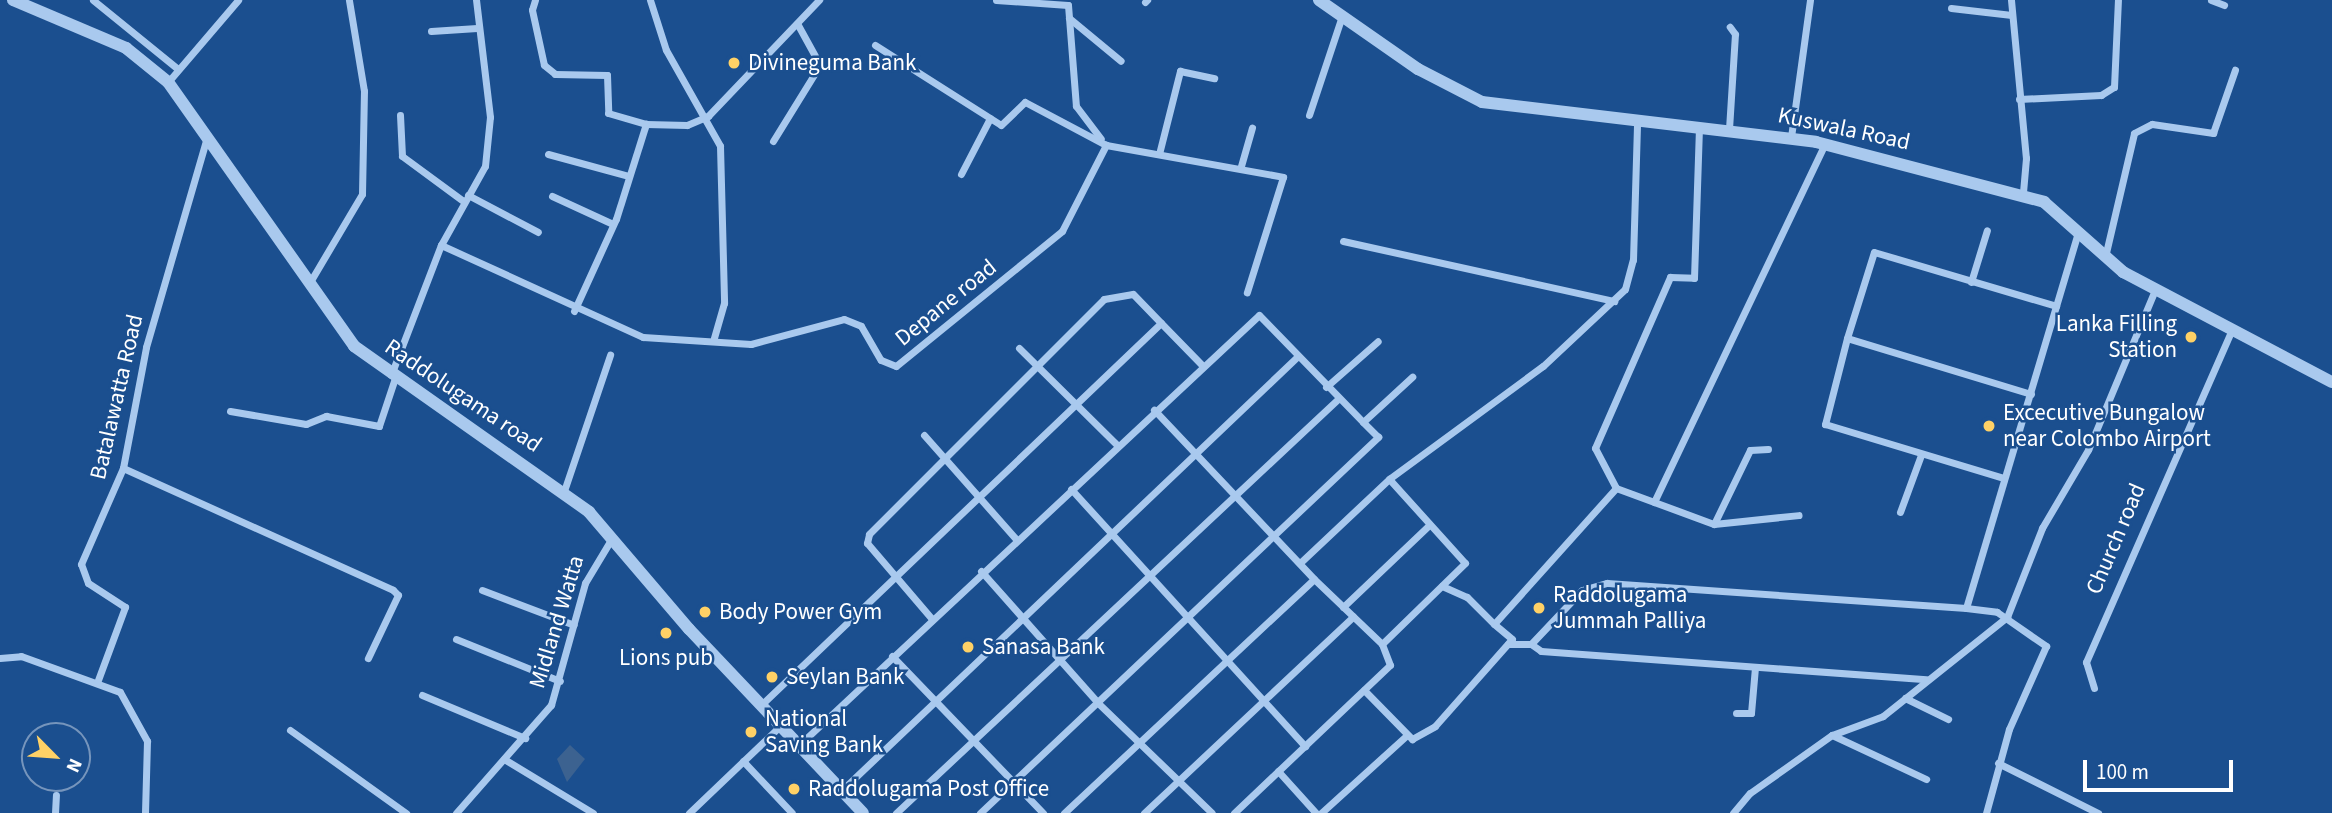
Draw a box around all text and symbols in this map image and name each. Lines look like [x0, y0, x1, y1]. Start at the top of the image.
place label: Divineguma Bank [748, 49, 916, 77]
marker: Divineguma Bank [726, 55, 742, 71]
street label: Kuswala Road [1775, 102, 1913, 156]
street label: Depane road [890, 254, 1002, 352]
place label: Lanka Filling Station [2056, 310, 2177, 364]
street label: Batalawatta Road [85, 312, 149, 482]
marker: Lanka Filling Station [2183, 329, 2199, 345]
street label: Raddolugama road [379, 333, 547, 459]
place label: Excecutive Bungalow near Colombo Airport [2003, 399, 2211, 453]
marker: Excecutive Bungalow near Colombo Airport [1981, 418, 1997, 434]
street label: Church road [2080, 479, 2152, 599]
street label: Midland Watta [524, 552, 590, 692]
place label: Raddolugama Jummah Palliya [1553, 581, 1706, 635]
place label: Body Power Gym [719, 598, 882, 626]
marker: Raddolugama Jummah Palliya [1531, 600, 1547, 616]
marker: Body Power Gym [697, 604, 713, 620]
marker: Lions pub [658, 625, 674, 641]
place label: Sanasa Bank [982, 633, 1105, 661]
marker: Sanasa Bank [960, 639, 976, 655]
place label: Lions pub [619, 644, 713, 672]
place label: Seylan Bank [786, 663, 904, 691]
marker: Seylan Bank [764, 669, 780, 685]
place label: National Saving Bank [765, 705, 883, 759]
north arrow [21, 722, 91, 792]
marker: National Saving Bank [743, 724, 759, 740]
scale bar [2087, 746, 2238, 790]
text: N [59, 754, 89, 777]
text: 100 m [2096, 757, 2149, 787]
place label: Raddolugama Post Office [808, 775, 1049, 803]
marker: Raddolugama Post Office [786, 781, 802, 797]

